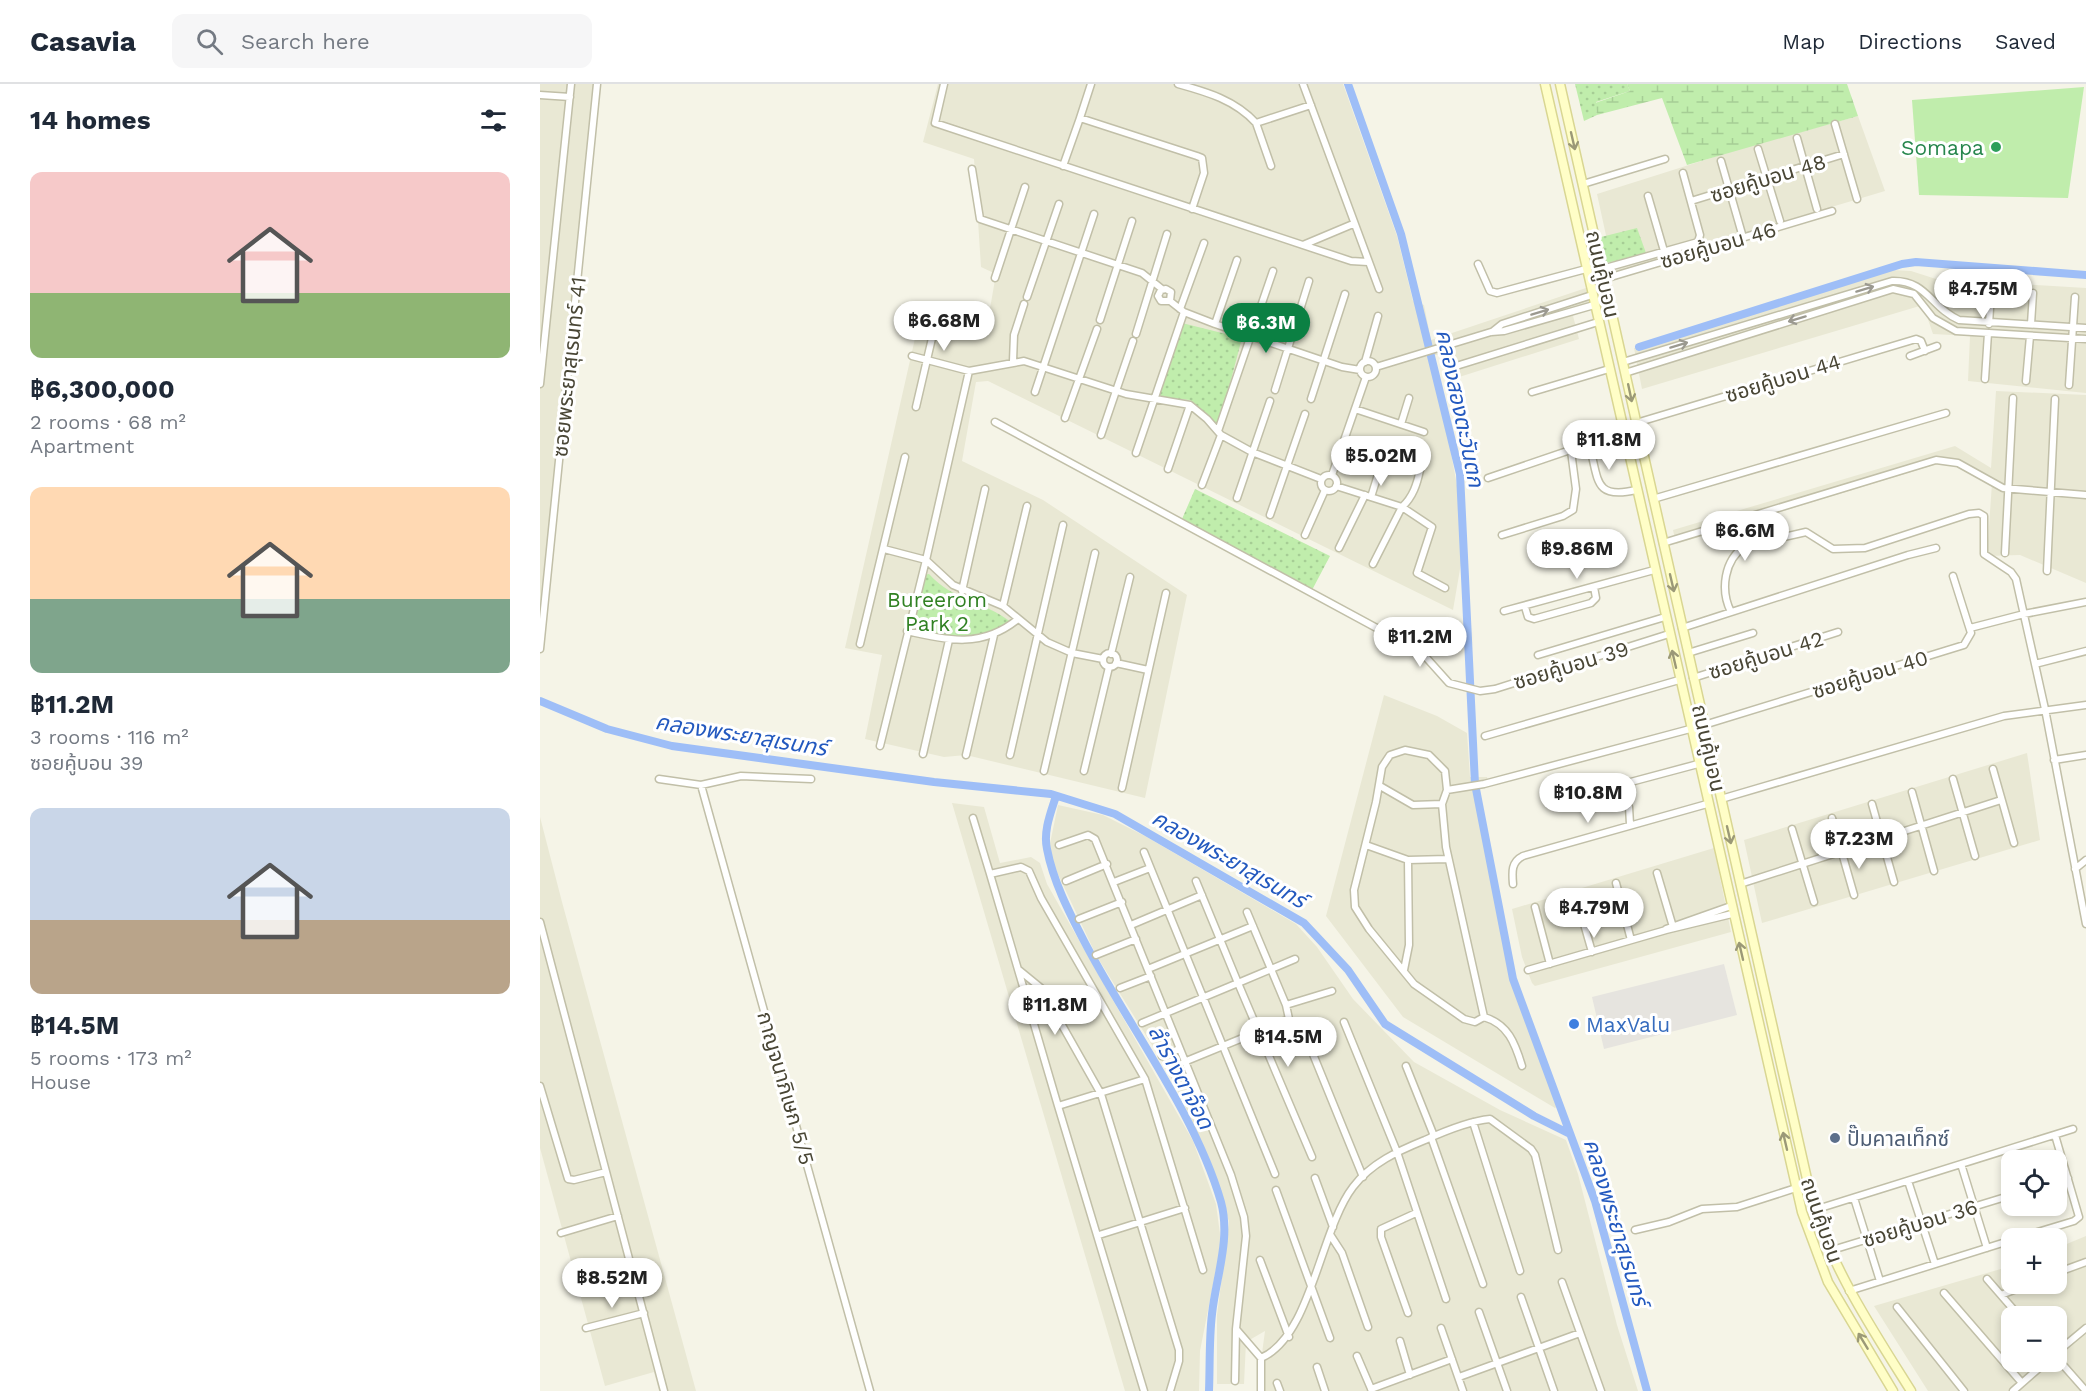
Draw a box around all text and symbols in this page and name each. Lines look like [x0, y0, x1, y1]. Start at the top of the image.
search box [172, 14, 592, 68]
text: Casavia [30, 25, 136, 58]
icon: search [193, 25, 226, 58]
text: Search here [241, 29, 370, 54]
text: Map [1782, 29, 1825, 54]
text: Directions [1858, 29, 1962, 54]
text: Saved [1995, 29, 2056, 54]
icon: filters [477, 104, 510, 137]
text: 14 homes [30, 105, 151, 135]
one-way arrow [1568, 131, 1579, 150]
place label: Somapa [1901, 135, 1984, 160]
marker: Somapa [1989, 140, 2003, 154]
street label: ซอยคู้บอน 48 [1707, 149, 1829, 208]
icon: home [216, 211, 324, 319]
street label: ซอยคู้บอน 46 [1657, 217, 1779, 274]
street label: ถนนคู้บอน [1580, 228, 1625, 320]
pin: ฿4.75M [1934, 269, 2032, 320]
street label: ซอยพระยาสุเรนทร์ 41 [547, 276, 592, 458]
text: ฿4.75M [1948, 276, 2018, 300]
one-way arrow [1855, 283, 1874, 294]
pin: ฿6.68M [895, 301, 993, 352]
pin: ฿6.3M [1224, 303, 1308, 354]
one-way arrow [1530, 305, 1549, 316]
text: ฿6.68M [908, 308, 980, 332]
text: ฿6.3M [1236, 310, 1296, 334]
one-way arrow [1788, 314, 1807, 325]
water label: คลองสองตะวันตก [1431, 327, 1489, 490]
one-way arrow [1669, 339, 1688, 350]
street label: ซอยคู้บอน 44 [1722, 349, 1844, 408]
text: ฿6,300,000 [30, 374, 175, 404]
one-way arrow [1624, 383, 1636, 402]
text: 2 rooms · 68 m² [30, 410, 186, 434]
pin: ฿11.8M [1560, 420, 1658, 471]
text: ฿11.8M [1576, 427, 1642, 451]
text: Apartment [30, 434, 134, 458]
pin: ฿5.02M [1332, 436, 1430, 487]
text: ฿5.02M [1345, 443, 1417, 467]
pin: ฿6.6M [1703, 511, 1787, 562]
text: ฿6.6M [1715, 518, 1775, 542]
icon: home [216, 526, 324, 634]
pin: ฿9.86M [1528, 529, 1626, 580]
text: ฿9.86M [1541, 536, 1613, 560]
one-way arrow [1667, 573, 1678, 592]
park label: Bureerom Park 2 [887, 587, 987, 636]
pin: ฿11.2M [1371, 617, 1469, 668]
text: ฿11.2M [1388, 624, 1452, 648]
street label: ซอยคู้บอน 42 [1705, 626, 1827, 685]
street label: ซอยคู้บอน 39 [1510, 636, 1632, 695]
street label: ซอยคู้บอน 40 [1809, 645, 1931, 704]
one-way arrow [1668, 650, 1680, 669]
text: ฿11.2M [30, 689, 114, 719]
street label: ถนนคู้บอน [1686, 702, 1731, 794]
water label: คลองพระยาสุเรนทร์ [653, 709, 833, 763]
text: 3 rooms · 116 m² [30, 725, 189, 749]
text: ซอยคู้บอน 39 [30, 751, 143, 775]
pin: ฿10.8M [1539, 773, 1637, 824]
text: ฿10.8M [1553, 780, 1623, 804]
water label: คลองพระยาสุเรนทร์ [1147, 805, 1315, 917]
pin: ฿7.23M [1810, 819, 1908, 870]
one-way arrow [1724, 824, 1735, 844]
text: ฿7.23M [1824, 826, 1894, 850]
icon: home [216, 847, 324, 955]
pin: ฿4.79M [1545, 888, 1643, 939]
text: ฿4.79M [1559, 895, 1629, 919]
one-way arrow [1735, 942, 1747, 961]
pin: ฿11.8M [1006, 985, 1104, 1036]
text: ฿11.8M [1022, 992, 1088, 1016]
street label: กาญจนาภิเษก 5/5 [752, 1009, 820, 1167]
text: ฿14.5M [30, 1010, 119, 1040]
place label: MaxValu [1586, 1012, 1670, 1037]
pin: ฿14.5M [1239, 1017, 1337, 1068]
marker: MaxValu [1567, 1017, 1581, 1031]
water label: ลำรางตาจ๊อด [1143, 1021, 1219, 1134]
text: ฿14.5M [1254, 1024, 1322, 1048]
text: 5 rooms · 173 m² [30, 1046, 192, 1070]
text: House [30, 1070, 91, 1094]
place label: ปั๊มคาลเท็กซ์ [1847, 1124, 1950, 1151]
marker: ปั๊มคาลเท็กซ์ [1828, 1131, 1842, 1145]
one-way arrow [1779, 1132, 1791, 1151]
water label: คลองพระยาสุเรนทร์ [1578, 1136, 1655, 1314]
map controls [2001, 1150, 2067, 1372]
button: locate [2001, 1150, 2067, 1216]
street label: ถนนคู้บอน [1795, 1174, 1848, 1266]
street label: ซอยคู้บอน 36 [1859, 1194, 1981, 1253]
button: + [2001, 1228, 2067, 1294]
pin: ฿8.52M [563, 1258, 661, 1309]
text: ฿8.52M [576, 1265, 648, 1289]
button: − [2001, 1306, 2067, 1372]
one-way arrow [1856, 1333, 1868, 1350]

